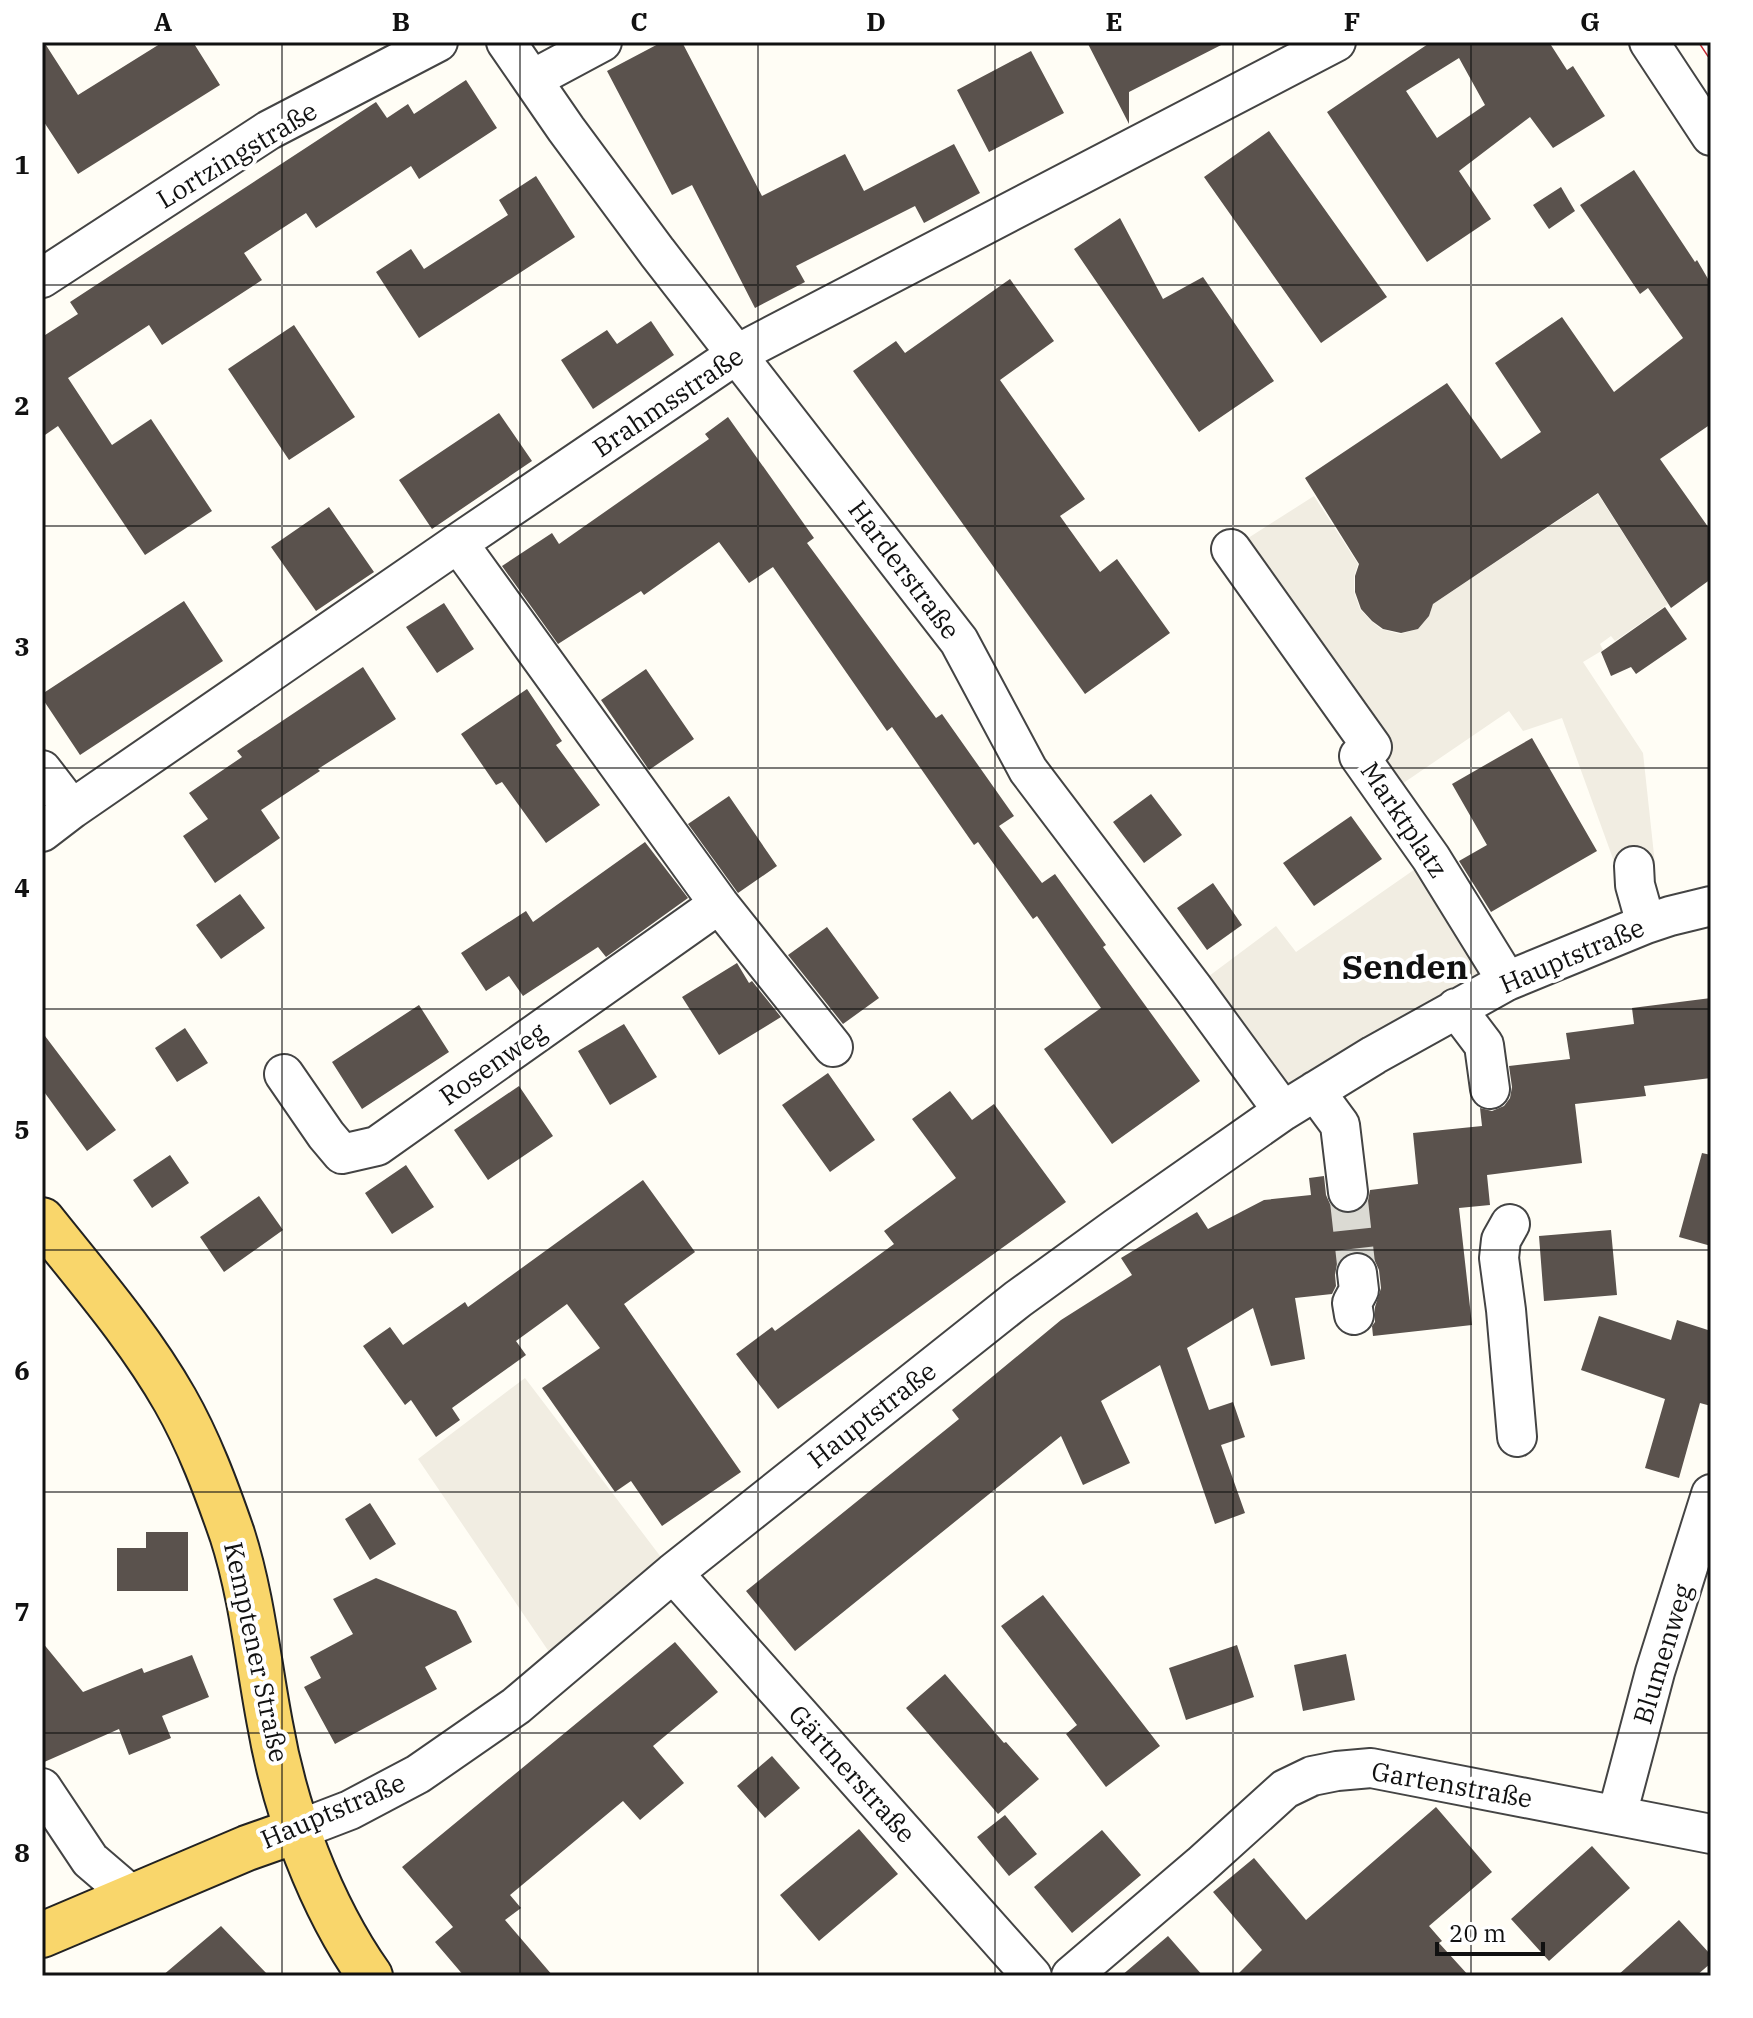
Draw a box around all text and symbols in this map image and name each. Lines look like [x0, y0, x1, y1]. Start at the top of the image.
text: A [154, 4, 172, 38]
text: B [392, 4, 410, 38]
text: C [630, 4, 648, 38]
text: D [866, 4, 886, 38]
text: E [1105, 4, 1123, 38]
text: F [1344, 4, 1360, 38]
text: G [1580, 4, 1600, 38]
street label: Lortzingstraße [150, 93, 323, 215]
text: 1 [14, 147, 30, 181]
street label: Brahmsstraße [586, 338, 749, 464]
text: 2 [14, 388, 30, 422]
street label: Harderstraße [841, 493, 968, 646]
text: 3 [14, 629, 30, 663]
street label: Marktplatz [1354, 755, 1456, 884]
text: 4 [14, 870, 30, 904]
street label: Hauptstraße [1494, 909, 1649, 1001]
district label: Senden [1342, 944, 1468, 988]
street label: Rosenweg [432, 1014, 552, 1112]
text: 5 [14, 1112, 30, 1146]
text: 6 [14, 1353, 30, 1387]
street label: Hauptstraße [800, 1353, 942, 1475]
street label: Kemptener Straße [217, 1539, 297, 1765]
street label: Blumenweg [1625, 1580, 1699, 1728]
text: 7 [14, 1594, 30, 1628]
street label: Gärtnerstraße [782, 1697, 924, 1849]
street label: Gartenstraße [1369, 1753, 1535, 1815]
street label: Hauptstraße [255, 1764, 410, 1856]
text: 8 [14, 1835, 30, 1869]
scale bar [1437, 1906, 1543, 1956]
text: 20 m [1449, 1917, 1506, 1949]

